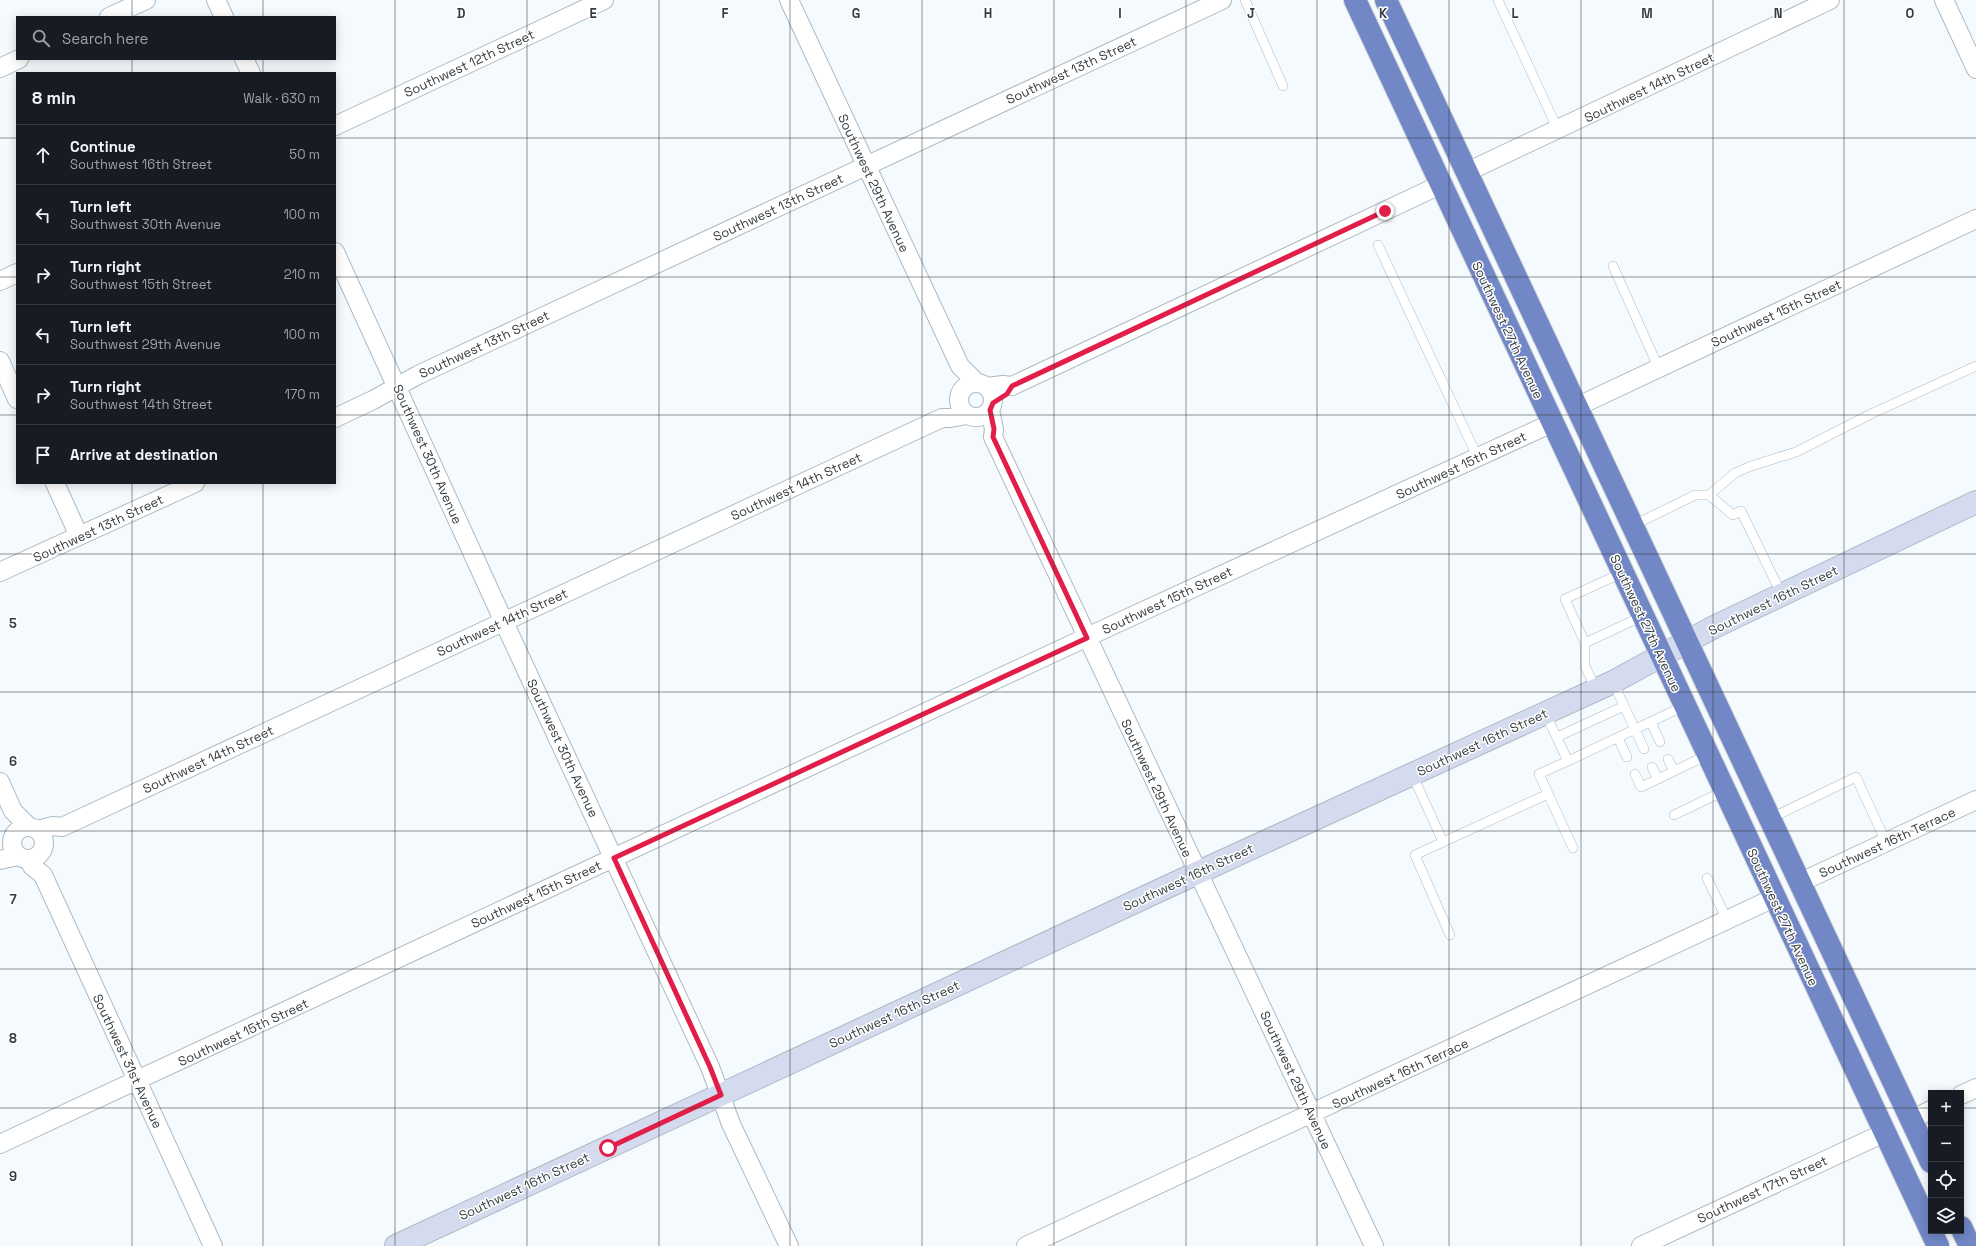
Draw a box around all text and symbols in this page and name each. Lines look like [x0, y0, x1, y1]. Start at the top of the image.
text: D [457, 5, 466, 22]
text: E [589, 5, 597, 22]
text: F [722, 5, 729, 22]
text: G [852, 5, 860, 22]
text: H [984, 5, 992, 22]
text: I [1118, 5, 1122, 22]
text: J [1247, 5, 1255, 22]
text: K [1379, 5, 1388, 22]
text: L [1511, 5, 1519, 22]
text: M [1641, 5, 1653, 22]
text: N [1774, 5, 1782, 22]
text: O [1906, 5, 1915, 22]
search box [16, 16, 336, 60]
street label: Southwest 12th Street [401, 26, 537, 101]
icon: search [30, 27, 52, 49]
text: Search here [62, 29, 148, 48]
street label: Southwest 13th Street [1003, 33, 1139, 108]
street label: Southwest 14th Street [1581, 49, 1717, 126]
text: 8 min [32, 87, 76, 109]
text: Walk · 630 m [243, 90, 320, 107]
street label: Southwest 29th Avenue [834, 111, 913, 255]
text: Continue [70, 137, 136, 156]
icon: ahead [32, 144, 54, 166]
text: 50 m [289, 146, 320, 163]
text: Southwest 16th Street [70, 156, 212, 173]
street label: Southwest 13th Street [710, 170, 846, 245]
text: Turn left [70, 197, 132, 216]
route end [1376, 202, 1394, 220]
icon: left [32, 204, 54, 226]
text: 100 m [283, 206, 320, 223]
text: Southwest 30th Avenue [70, 216, 221, 233]
text: Turn right [70, 257, 141, 276]
street label: Southwest 27th Avenue [1468, 259, 1547, 402]
icon: right [32, 264, 54, 286]
text: 210 m [284, 266, 320, 283]
text: Southwest 15th Street [70, 276, 212, 293]
street label: Southwest 15th Street [1708, 276, 1844, 351]
street label: Southwest 13th Street [416, 307, 552, 382]
text: Turn left [70, 317, 132, 336]
icon: left [32, 324, 54, 346]
text: 100 m [283, 326, 320, 343]
text: Southwest 29th Avenue [70, 336, 221, 353]
text: Turn right [70, 377, 141, 396]
street label: Southwest 30th Avenue [389, 382, 466, 527]
icon: right [32, 384, 54, 406]
text: 170 m [284, 386, 320, 403]
text: Southwest 14th Street [70, 396, 212, 413]
street label: Southwest 15th Street [1393, 428, 1529, 503]
icon: arrive [32, 444, 54, 466]
text: Arrive at destination [70, 445, 218, 464]
street label: Southwest 14th Street [728, 449, 864, 524]
street label: Southwest 13th Street [30, 491, 166, 566]
street label: Southwest 27th Avenue [1606, 552, 1685, 695]
street label: Southwest 16th Street [1706, 562, 1841, 639]
street label: Southwest 15th Street [1099, 563, 1235, 638]
street label: Southwest 14th Street [434, 585, 570, 660]
text: 5 [9, 615, 17, 632]
street label: Southwest 30th Avenue [523, 676, 602, 820]
street label: Southwest 16th Street [1414, 705, 1550, 780]
street label: Southwest 29th Avenue [1117, 716, 1196, 860]
street label: Southwest 14th Street [140, 722, 276, 797]
text: 6 [9, 753, 17, 770]
street label: Southwest 16th Terrace [1816, 803, 1958, 882]
street label: Southwest 16th Street [1120, 840, 1256, 915]
street label: Southwest 27th Avenue [1743, 846, 1822, 989]
street label: Southwest 15th Street [468, 857, 604, 932]
text: 7 [9, 891, 17, 908]
street label: Southwest 16th Street [826, 977, 962, 1052]
street label: Southwest 31st Avenue [89, 991, 166, 1131]
street label: Southwest 15th Street [175, 995, 311, 1070]
street label: Southwest 29th Avenue [1256, 1008, 1335, 1152]
text: 8 [9, 1030, 17, 1047]
street label: Southwest 16th Terrace [1329, 1034, 1471, 1113]
map controls [1928, 1090, 1964, 1234]
button: + [1928, 1090, 1964, 1126]
button: − [1928, 1126, 1964, 1162]
route start [599, 1139, 617, 1157]
street label: Southwest 16th Street [456, 1149, 592, 1224]
street label: Southwest 17th Street [1694, 1152, 1830, 1227]
button: locate [1928, 1162, 1964, 1198]
text: 9 [9, 1168, 17, 1185]
button: layers [1928, 1198, 1964, 1234]

